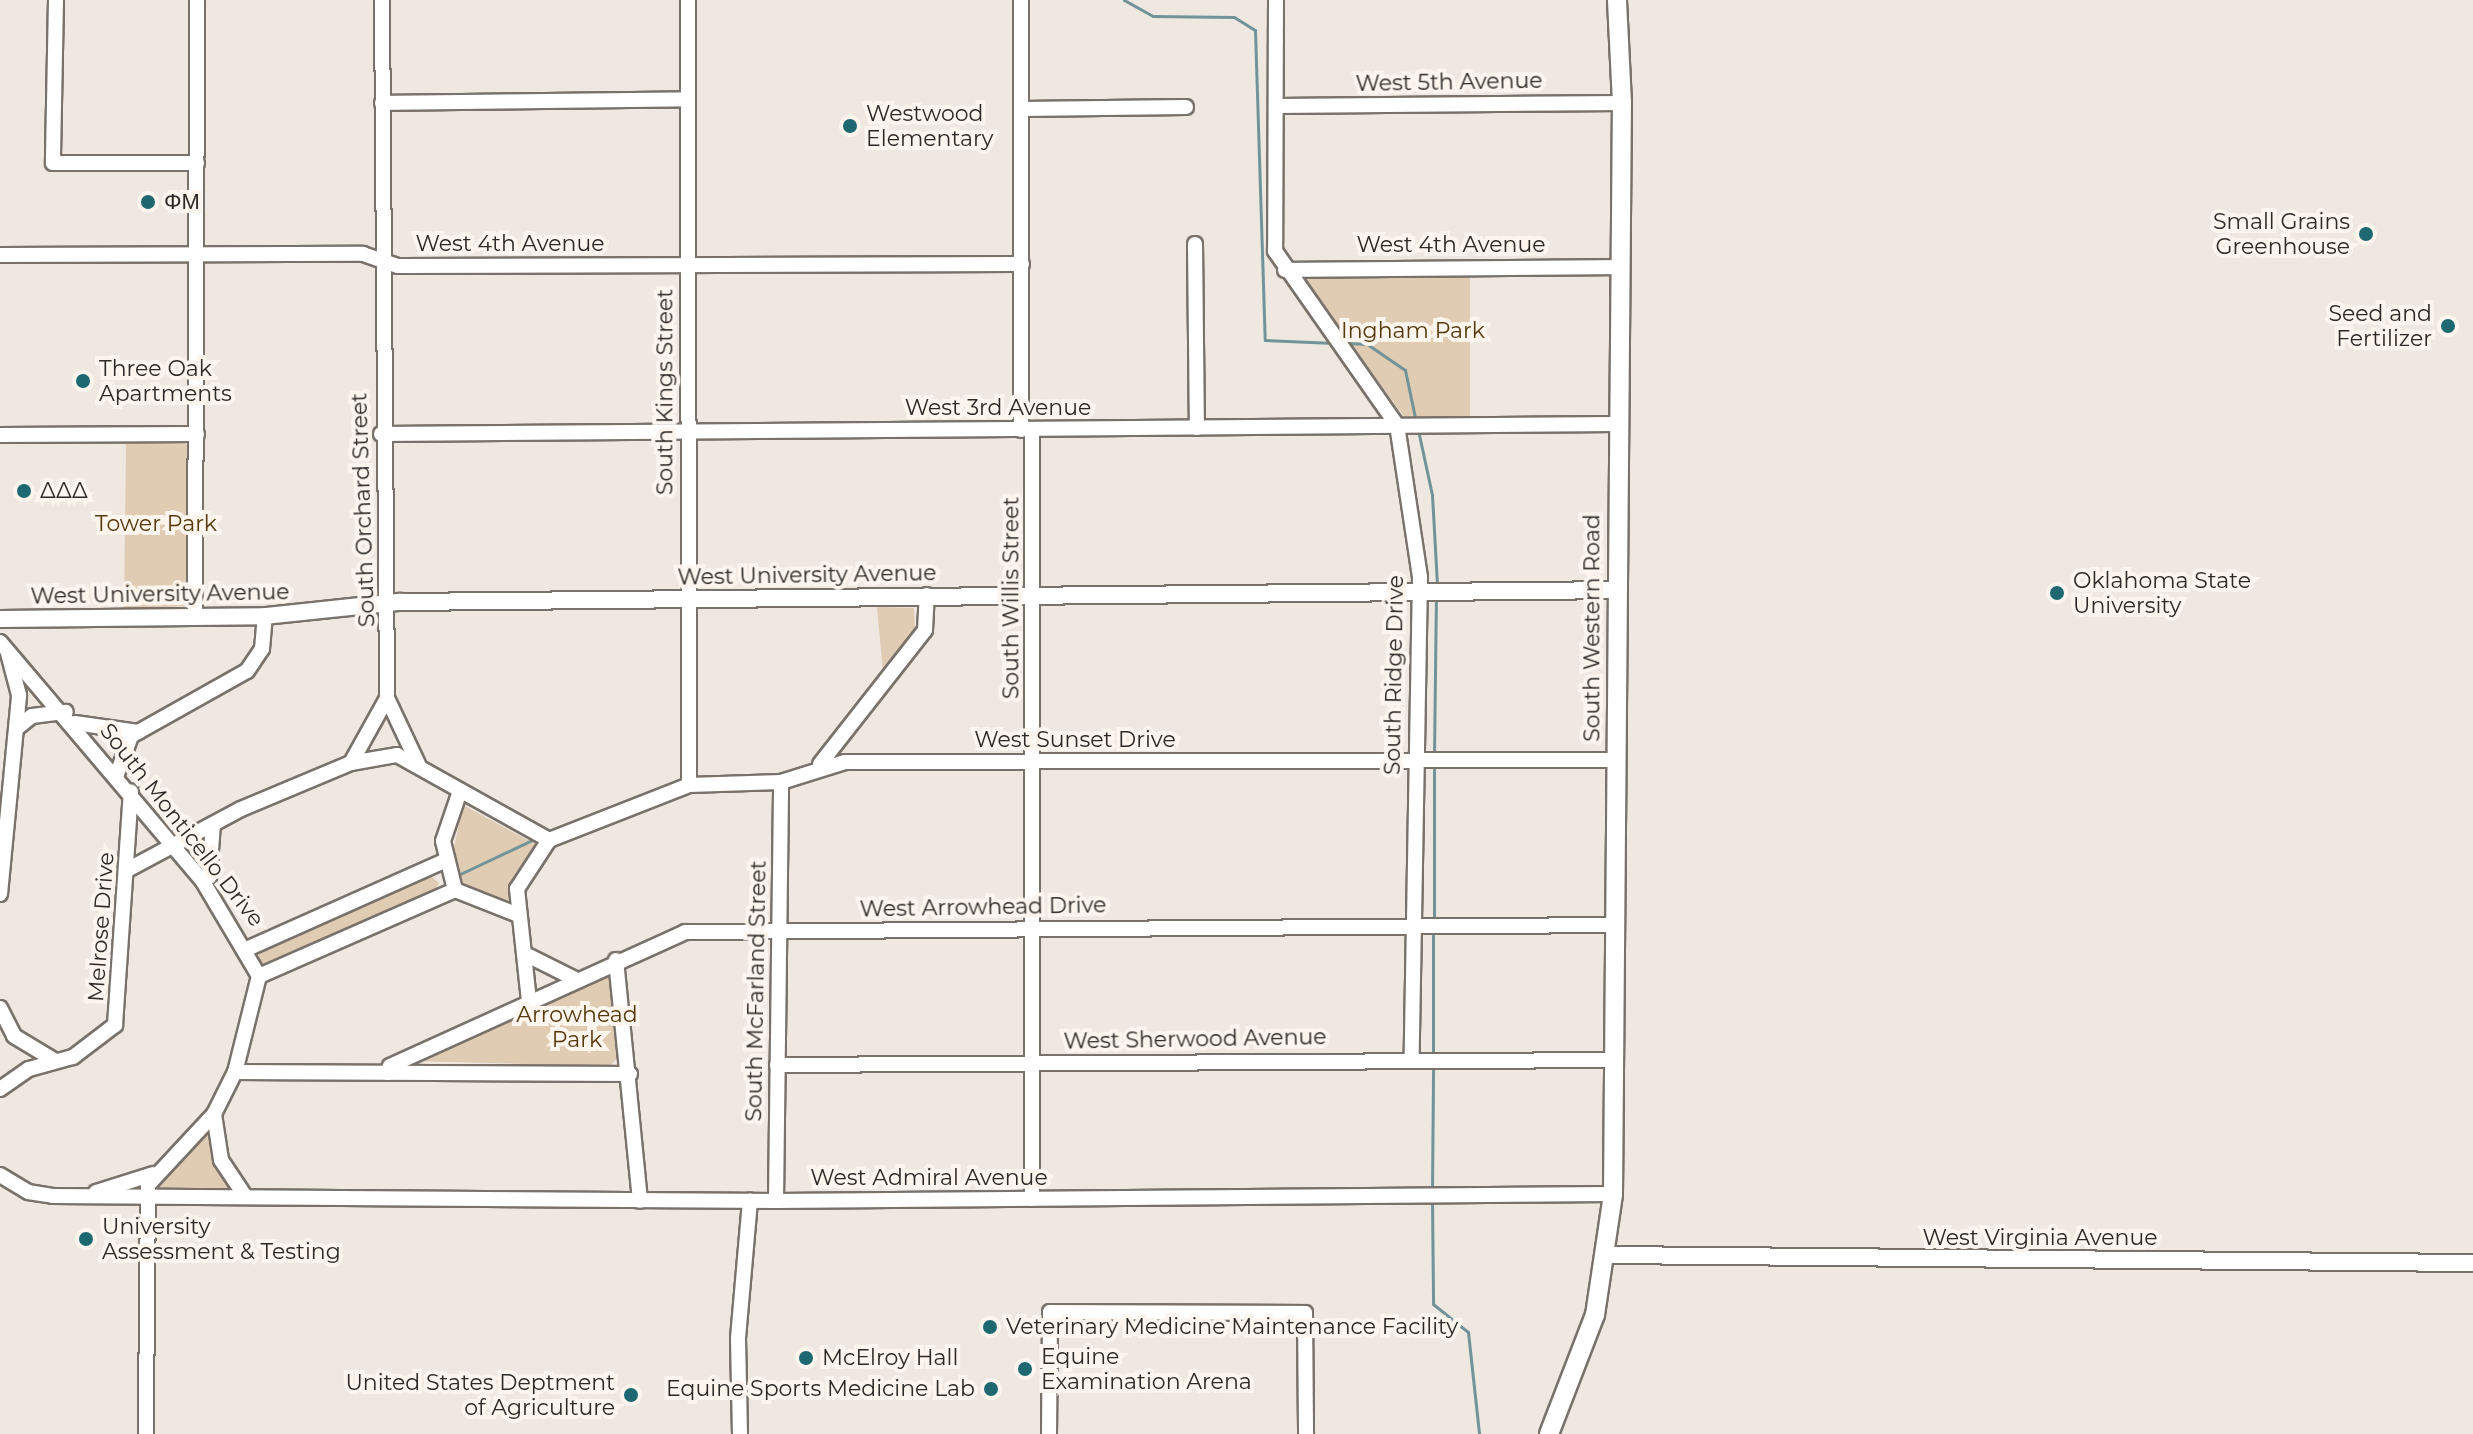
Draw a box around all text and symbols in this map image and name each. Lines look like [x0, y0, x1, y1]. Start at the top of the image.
street label: West 5th Avenue [1355, 67, 1543, 97]
place label: Westwood Elementary [866, 100, 994, 152]
marker: Westwood Elementary [841, 117, 859, 135]
place label: ΦΜ [164, 189, 200, 215]
marker: ΦΜ [139, 193, 157, 211]
place label: Small Grains Greenhouse [2213, 208, 2350, 260]
marker: Small Grains Greenhouse [2357, 225, 2375, 243]
street label: West 4th Avenue [415, 231, 605, 257]
street label: West 4th Avenue [1356, 232, 1546, 258]
street label: South Kings Street [652, 289, 678, 495]
place label: Seed and Fertilizer [2328, 300, 2432, 352]
marker: Seed and Fertilizer [2439, 317, 2457, 335]
park label: Ingham Park [1341, 318, 1485, 344]
place label: Three Oak Apartments [99, 355, 232, 406]
marker: Three Oak Apartments [74, 372, 92, 390]
street label: South Orchard Street [346, 392, 380, 628]
street label: West 3rd Avenue [905, 395, 1091, 421]
place label: ΔΔΔ [40, 478, 88, 504]
marker: ΔΔΔ [15, 482, 33, 500]
street label: South Willis Street [998, 497, 1024, 699]
park label: Tower Park [95, 511, 217, 537]
street label: South Western Road [1579, 514, 1605, 742]
street label: West University Avenue [677, 560, 937, 590]
place label: Oklahoma State University [2073, 567, 2251, 618]
street label: South Ridge Drive [1379, 575, 1409, 775]
street label: West University Avenue [30, 579, 290, 609]
marker: Oklahoma State University [2048, 584, 2066, 602]
street label: South Monticello Drive [94, 718, 270, 932]
street label: West Sunset Drive [974, 727, 1176, 753]
street label: Melrose Drive [83, 851, 119, 1003]
street label: South McFarland Street [741, 860, 771, 1122]
street label: West Arrowhead Drive [859, 892, 1107, 922]
park label: Arrowhead Park [516, 1001, 638, 1052]
street label: West Sherwood Avenue [1063, 1024, 1327, 1054]
street label: West Admiral Avenue [810, 1165, 1048, 1191]
place label: University Assessment & Testing [102, 1213, 341, 1264]
street label: West Virginia Avenue [1923, 1225, 2157, 1251]
marker: University Assessment & Testing [77, 1230, 95, 1248]
place label: Veterinary Medicine Maintenance Facility [1006, 1314, 1458, 1340]
marker: Veterinary Medicine Maintenance Facility [981, 1318, 999, 1336]
place label: Equine Examination Arena [1041, 1343, 1252, 1394]
place label: McElroy Hall [822, 1345, 958, 1371]
marker: McElroy Hall [797, 1349, 815, 1367]
marker: Equine Examination Arena [1016, 1360, 1034, 1378]
place label: United States Deptment of Agriculture [345, 1369, 615, 1420]
place label: Equine Sports Medicine Lab [666, 1376, 975, 1402]
marker: Equine Sports Medicine Lab [982, 1380, 1000, 1398]
marker: United States Deptment of Agriculture [622, 1386, 640, 1404]

